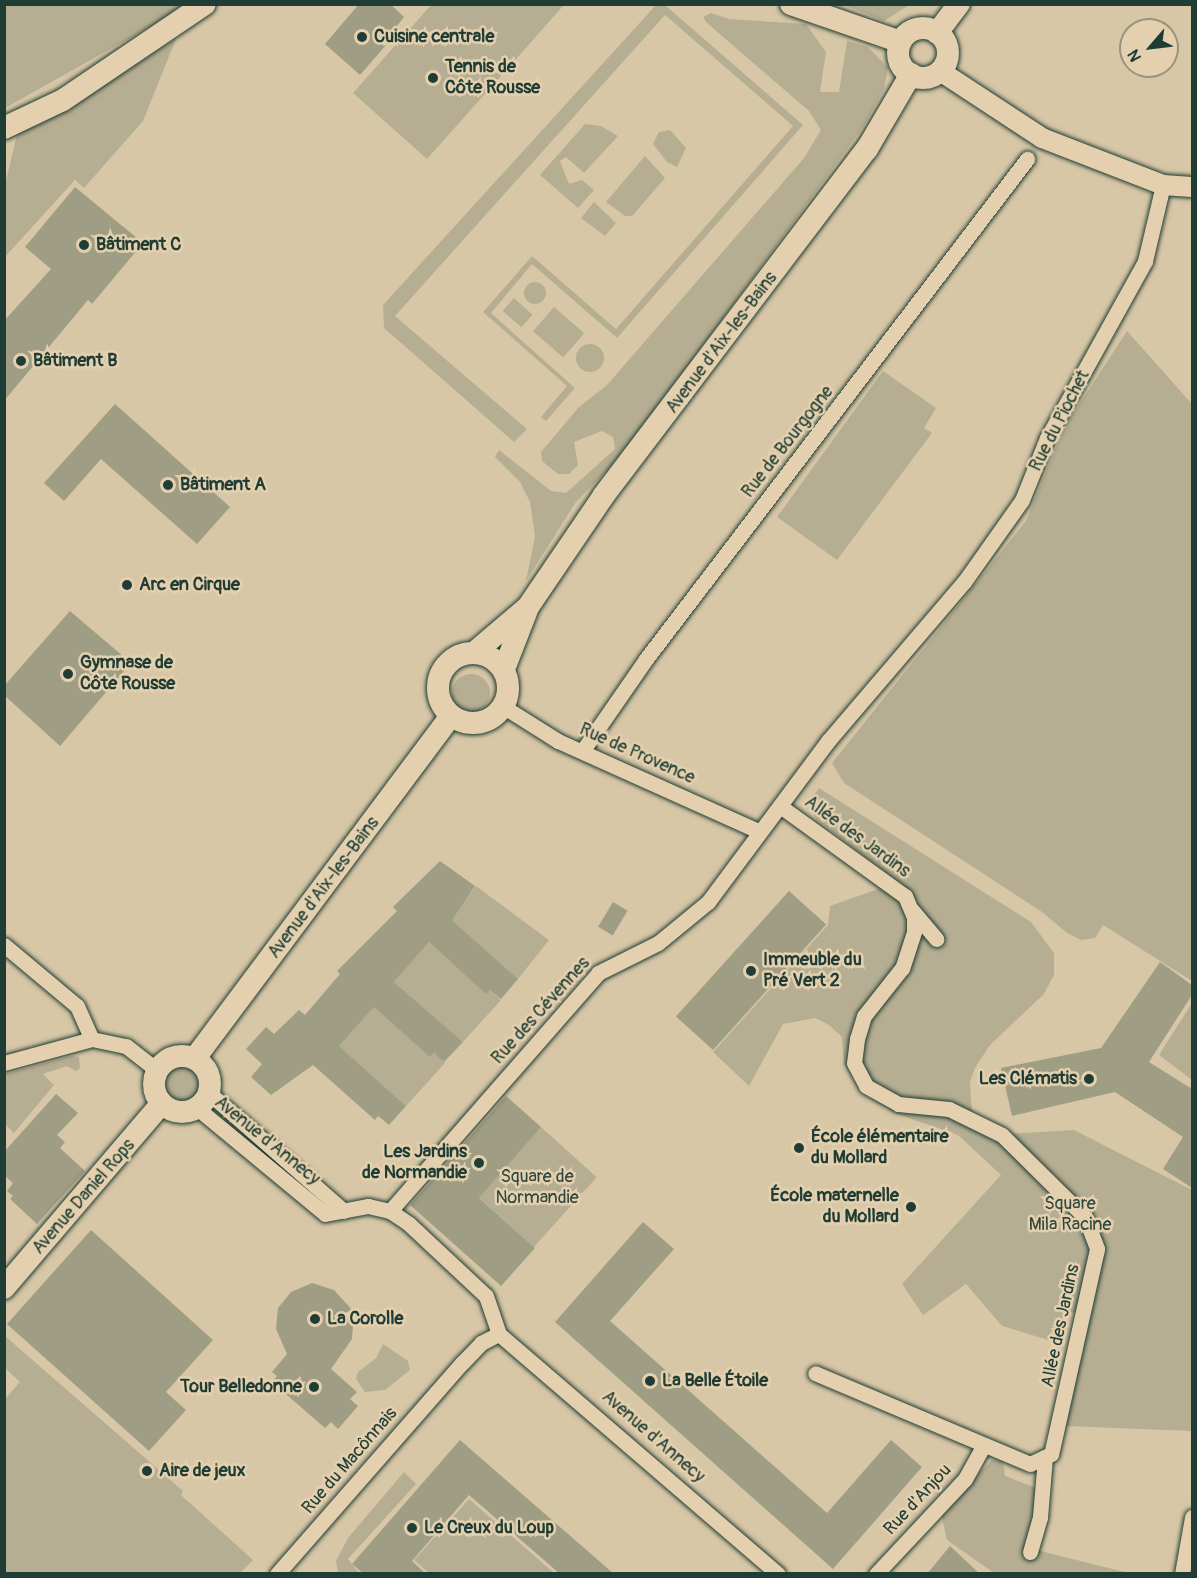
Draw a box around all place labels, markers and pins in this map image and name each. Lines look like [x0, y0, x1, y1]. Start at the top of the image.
place label: Cuisine centrale [374, 26, 494, 48]
marker: Cuisine centrale [355, 30, 369, 44]
place label: Tennis de Côte Rousse [445, 57, 540, 100]
marker: Tennis de Côte Rousse [426, 71, 440, 85]
place label: Bâtiment C [96, 234, 181, 256]
marker: Bâtiment C [77, 238, 91, 252]
place label: Bâtiment B [33, 350, 117, 372]
marker: Bâtiment B [14, 354, 28, 368]
place label: Bâtiment A [180, 474, 266, 496]
marker: Bâtiment A [161, 478, 175, 492]
place label: Arc en Cirque [139, 574, 240, 596]
marker: Arc en Cirque [120, 578, 134, 592]
place label: Gymnase de Côte Rousse [80, 653, 175, 696]
marker: Gymnase de Côte Rousse [61, 667, 75, 681]
place label: Immeuble du Pré Vert 2 [763, 950, 862, 992]
marker: Immeuble du Pré Vert 2 [744, 964, 758, 978]
place label: Les Clématis [979, 1068, 1077, 1090]
marker: Les Clématis [1082, 1072, 1096, 1086]
place label: École élémentaire du Mollard [811, 1127, 949, 1170]
marker: École élémentaire du Mollard [792, 1141, 806, 1155]
place label: Les Jardins de Normandie [362, 1142, 467, 1184]
marker: Les Jardins de Normandie [472, 1156, 486, 1170]
place label: École maternelle du Mollard [770, 1186, 899, 1228]
marker: École maternelle du Mollard [904, 1200, 918, 1214]
place label: La Corolle [327, 1308, 403, 1330]
marker: La Corolle [308, 1312, 322, 1326]
place label: La Belle Étoile [662, 1370, 768, 1392]
marker: La Belle Étoile [643, 1374, 657, 1388]
place label: Tour Belledonne [180, 1376, 302, 1398]
marker: Tour Belledonne [307, 1380, 321, 1394]
place label: Aire de jeux [159, 1460, 246, 1482]
marker: Aire de jeux [140, 1464, 154, 1478]
place label: Le Creux du Loup [424, 1517, 554, 1539]
marker: Le Creux du Loup [405, 1521, 419, 1535]

